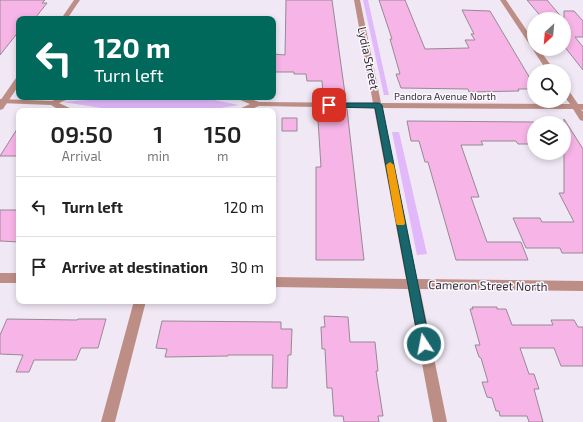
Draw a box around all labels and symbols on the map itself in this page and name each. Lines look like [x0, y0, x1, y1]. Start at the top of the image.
north arrow [527, 12, 571, 56]
street label: Lydia Street [355, 25, 383, 91]
pin [312, 88, 346, 122]
street label: Pandora Avenue North [394, 90, 496, 102]
street label: Cameron Street North [428, 277, 548, 293]
position arrow [403, 323, 445, 365]

